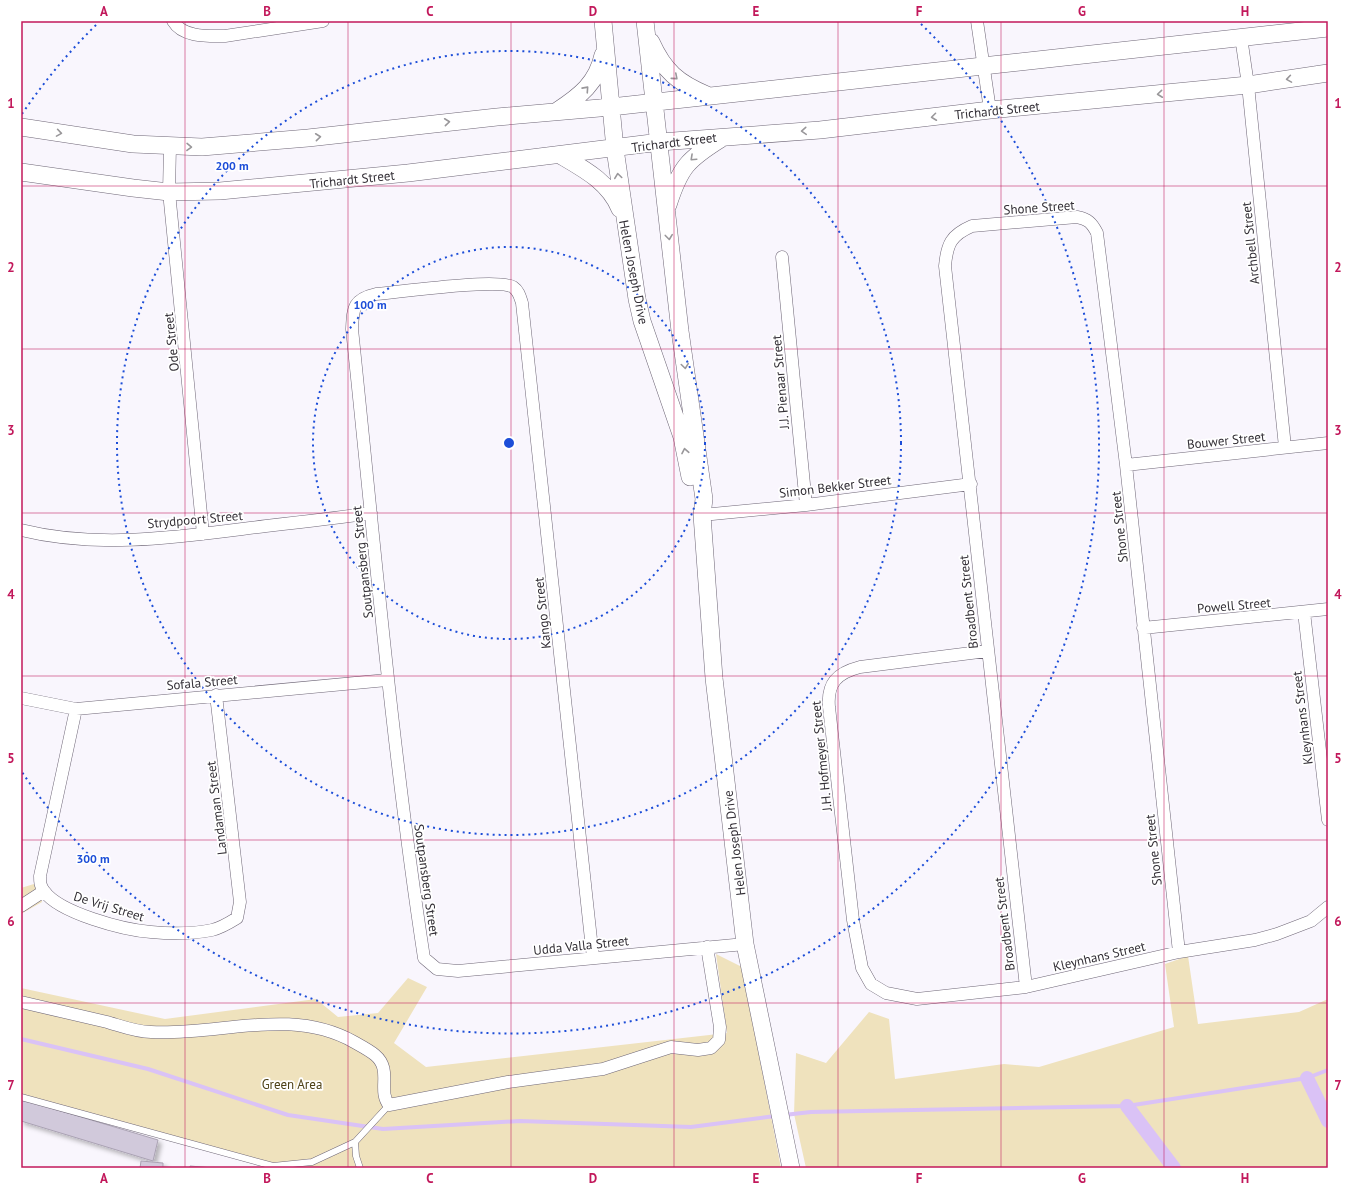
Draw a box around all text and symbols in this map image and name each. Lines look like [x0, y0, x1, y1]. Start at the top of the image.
text: A [100, 3, 108, 20]
text: B [263, 3, 271, 20]
text: C [426, 3, 434, 20]
text: D [589, 3, 597, 20]
text: E [753, 3, 760, 20]
text: F [916, 3, 923, 20]
text: G [1078, 3, 1086, 20]
text: H [1241, 3, 1249, 20]
one-way arrow [670, 73, 678, 80]
one-way arrow [1286, 74, 1293, 82]
one-way arrow [582, 86, 589, 94]
one-way arrow [1157, 89, 1163, 98]
text: 1 [7, 95, 15, 112]
text: 1 [1334, 95, 1342, 112]
street label: Trichardt Street [954, 98, 1041, 123]
one-way arrow [931, 112, 937, 121]
one-way arrow [444, 118, 450, 127]
one-way arrow [801, 126, 807, 135]
one-way arrow [56, 128, 63, 137]
street label: Trichardt Street [631, 129, 718, 156]
one-way arrow [315, 133, 321, 142]
one-way arrow [186, 142, 192, 151]
one-way arrow [690, 153, 698, 160]
text: 200 m [215, 158, 249, 173]
street label: Trichardt Street [309, 167, 396, 192]
one-way arrow [614, 173, 623, 179]
street label: Shone Street [1003, 196, 1076, 218]
street label: Archbell Street [1238, 200, 1263, 285]
street label: Helen Joseph Drive [615, 218, 652, 326]
one-way arrow [664, 234, 673, 240]
text: 2 [7, 259, 15, 276]
text: 2 [1334, 259, 1342, 276]
text: 100 m [353, 297, 387, 312]
street label: Ode Street [160, 311, 183, 372]
street label: J.J. Pienaar Street [768, 334, 793, 431]
one-way arrow [680, 363, 689, 369]
text: 3 [7, 422, 15, 439]
text: 3 [1334, 422, 1342, 439]
street label: Bouwer Street [1186, 428, 1267, 453]
centre of rings [502, 436, 516, 450]
one-way arrow [681, 448, 689, 454]
street label: Simon Bekker Street [778, 471, 893, 502]
street label: Shone Street [1107, 490, 1132, 563]
street label: Soutpansberg Street [348, 504, 377, 619]
street label: Strydpoort Street [147, 507, 244, 532]
street label: Broadbent Street [955, 554, 982, 650]
street label: Kango Street [530, 576, 555, 650]
text: 4 [7, 586, 15, 603]
text: 4 [1334, 586, 1342, 603]
street label: Powell Street [1196, 594, 1272, 617]
street label: Kleynhans Street [1288, 670, 1317, 766]
street label: Sofala Street [166, 671, 239, 694]
street label: J.H. Hofmeyer Street [807, 699, 836, 813]
text: 5 [7, 750, 15, 767]
text: 5 [1334, 750, 1342, 767]
street label: Landaman Street [202, 760, 231, 856]
street label: Helen Joseph Drive [720, 789, 749, 897]
street label: Shone Street [1141, 813, 1166, 886]
street label: Soutpansberg Street [410, 823, 443, 938]
text: 300 m [76, 851, 110, 866]
street label: Broadbent Street [990, 876, 1019, 972]
street label: De Vrij Street [71, 888, 147, 925]
text: 6 [7, 913, 15, 930]
text: 6 [1334, 913, 1342, 930]
street label: Udda Valla Street [532, 932, 630, 959]
street label: Kleynhans Street [1051, 937, 1147, 975]
park label: Green Area [262, 1076, 322, 1093]
text: 7 [7, 1077, 15, 1094]
text: 7 [1334, 1077, 1342, 1094]
text: A [100, 1170, 108, 1187]
text: B [263, 1170, 271, 1187]
text: C [426, 1170, 434, 1187]
text: D [589, 1170, 597, 1187]
text: E [753, 1170, 760, 1187]
text: F [916, 1170, 923, 1187]
text: G [1078, 1170, 1086, 1187]
text: H [1241, 1170, 1249, 1187]

